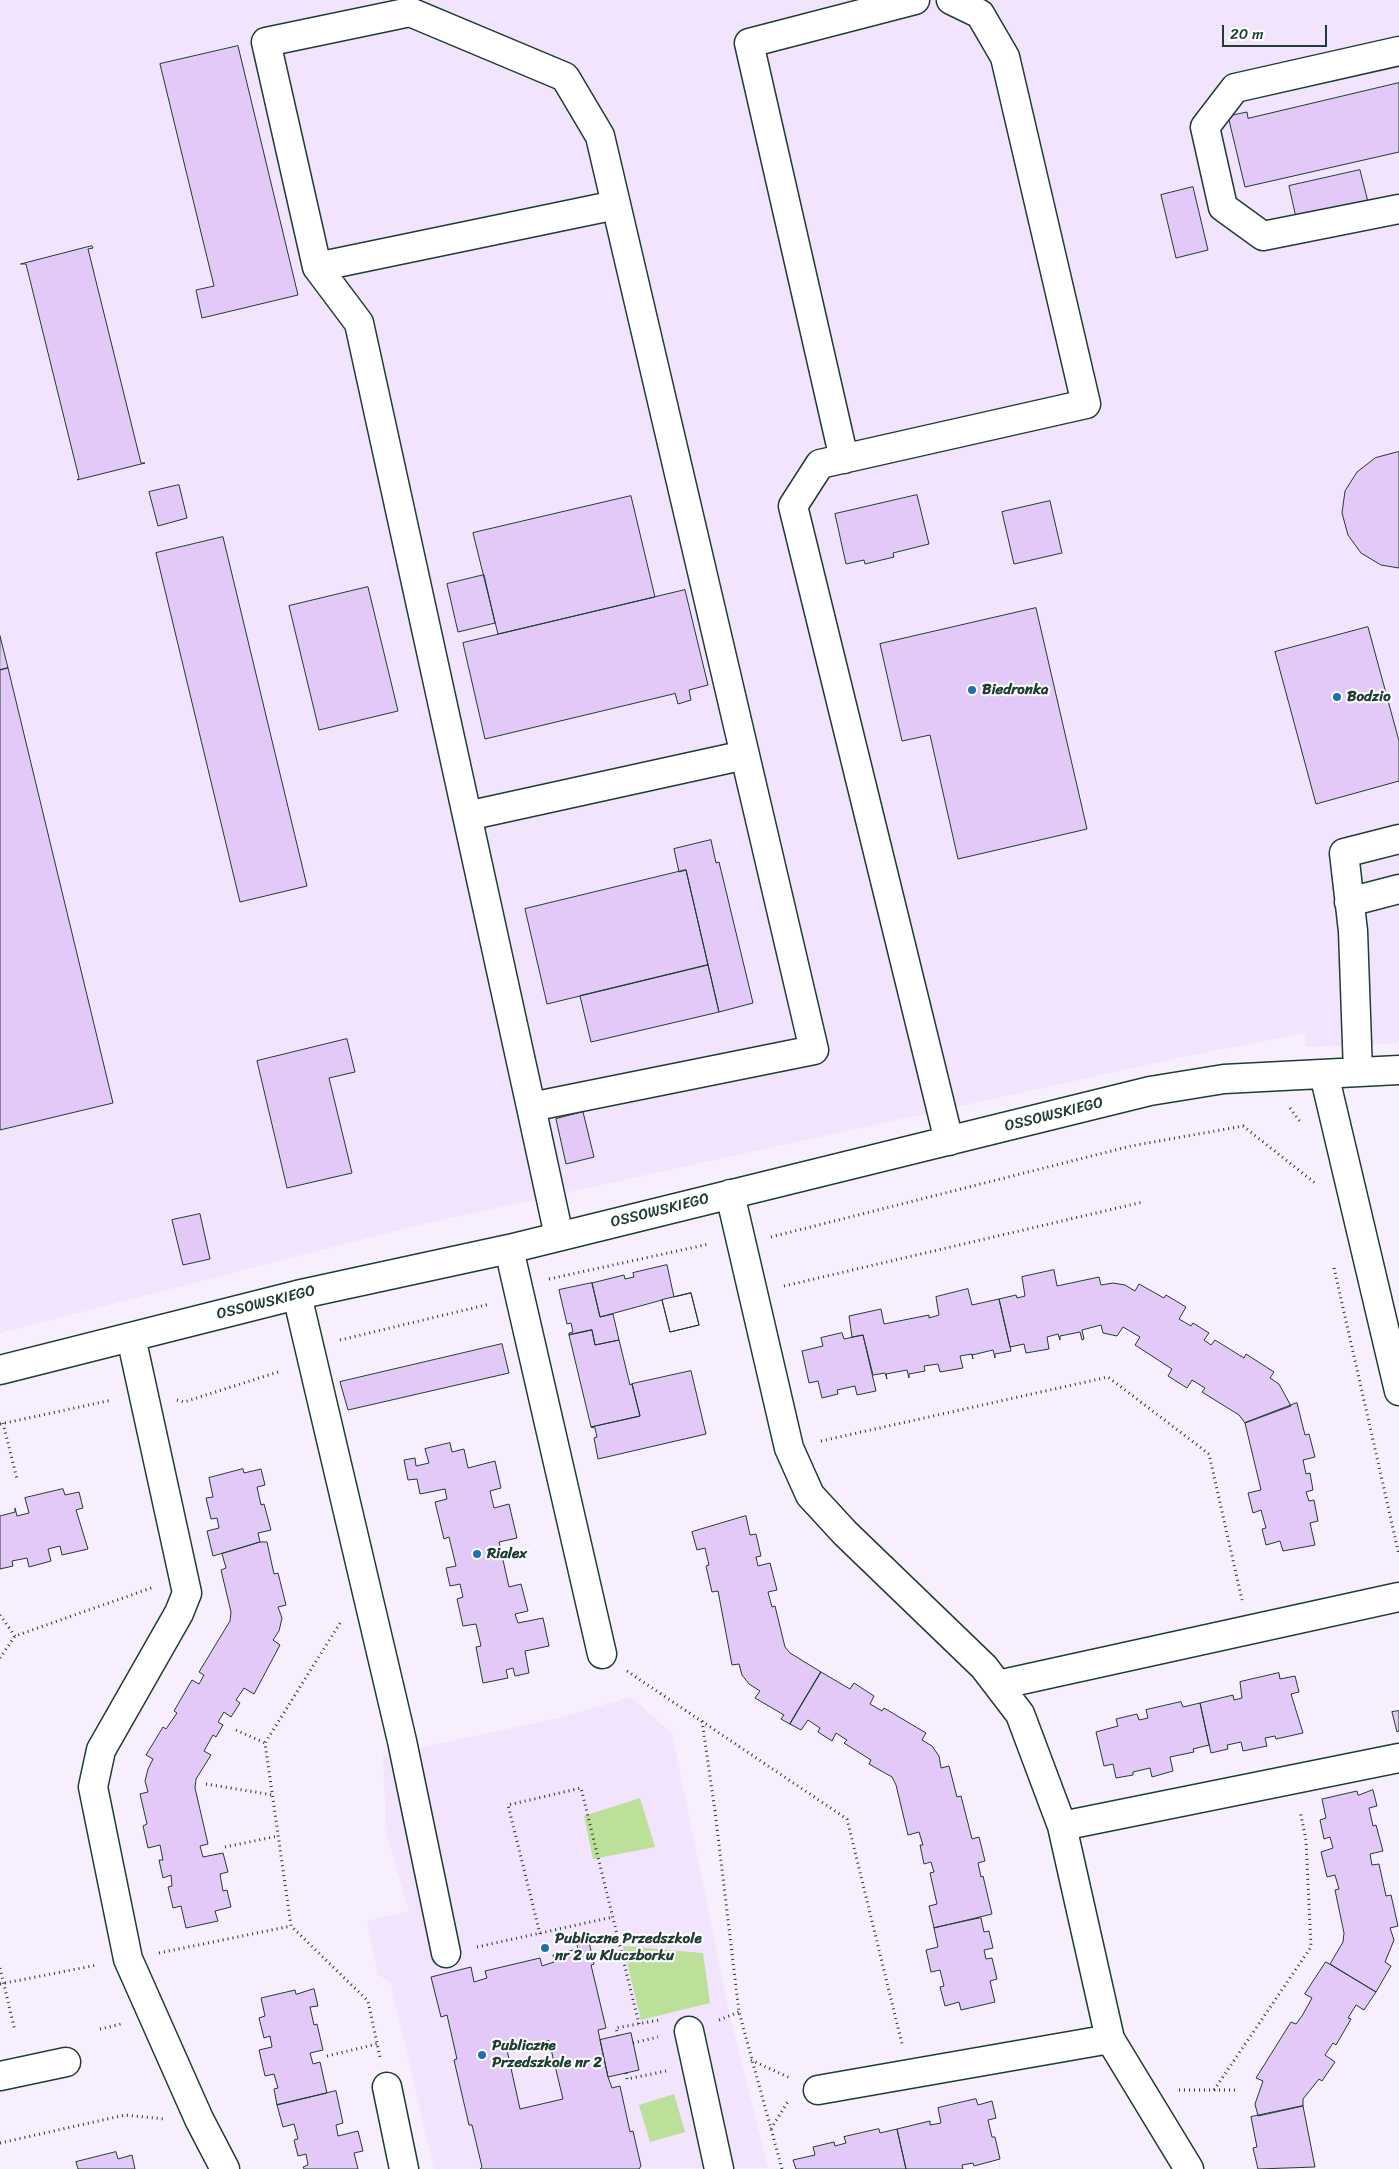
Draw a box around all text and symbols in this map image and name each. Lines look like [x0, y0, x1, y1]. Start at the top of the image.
scale bar [1224, 15, 1329, 47]
text: 20 m [1230, 21, 1264, 47]
place label: Biedronka [982, 681, 1048, 699]
marker: Biedronka [966, 684, 978, 696]
place label: Bodzio [1347, 688, 1391, 706]
marker: Bodzio [1331, 691, 1343, 703]
street label: OSSOWSKIEGO [1003, 1094, 1105, 1136]
street label: OSSOWSKIEGO [609, 1190, 711, 1232]
street label: OSSOWSKIEGO [215, 1282, 317, 1324]
place label: Rialex [487, 1545, 527, 1563]
marker: Rialex [471, 1548, 483, 1560]
place label: Publiczne Przedszkole nr 2 w Kluczborku [555, 1930, 702, 1965]
marker: Publiczne Przedszkole nr 2 w Kluczborku [539, 1942, 551, 1954]
place label: Publiczne Przedszkole nr 2 [492, 2037, 602, 2072]
marker: Publiczne Przedszkole nr 2 [476, 2049, 488, 2061]

